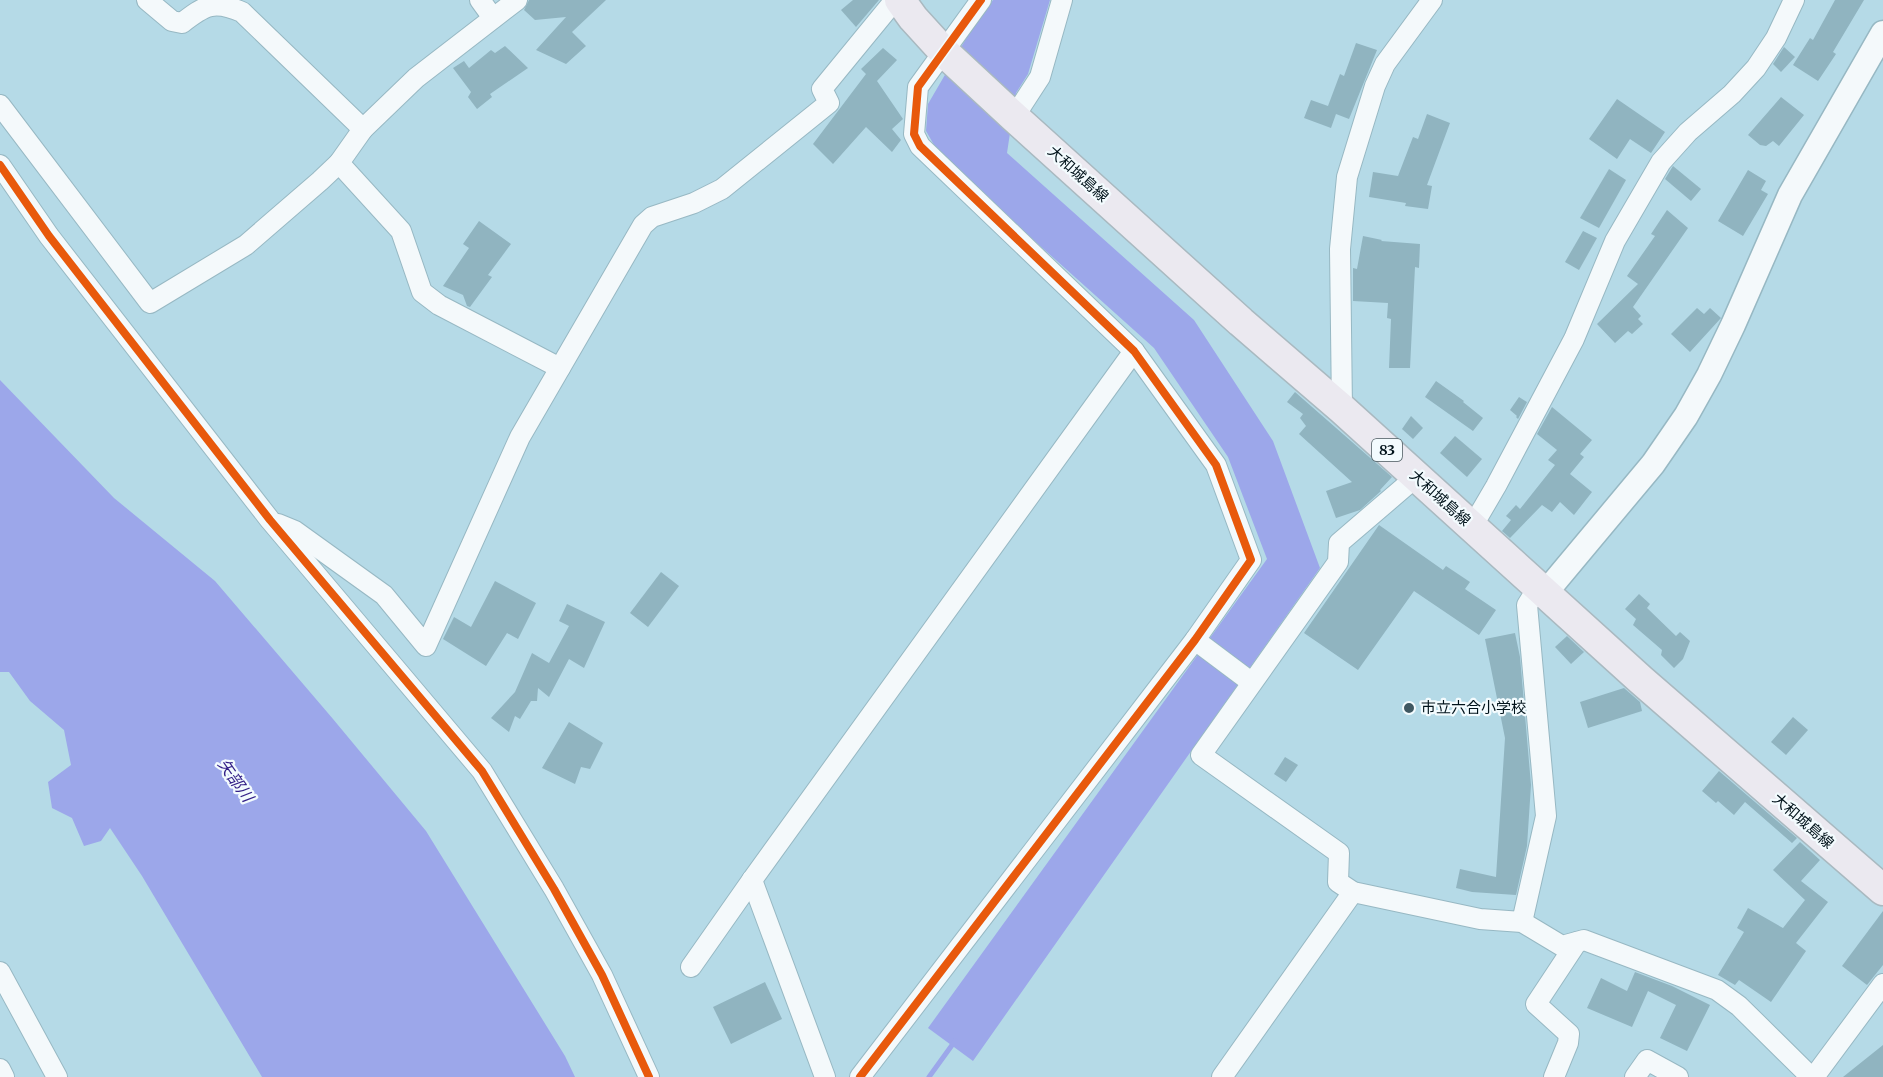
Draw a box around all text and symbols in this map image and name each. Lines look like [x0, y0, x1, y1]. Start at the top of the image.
street label: 大和城島線 [1044, 141, 1113, 206]
road number: 83 [1372, 439, 1402, 461]
street label: 大和城島線 [1406, 465, 1475, 530]
place label: 市立六合小学校 [1421, 698, 1526, 717]
marker: 市立六合小学校 [1402, 701, 1416, 715]
water label: 矢部川 [214, 755, 259, 807]
street label: 大和城島線 [1769, 789, 1838, 852]

